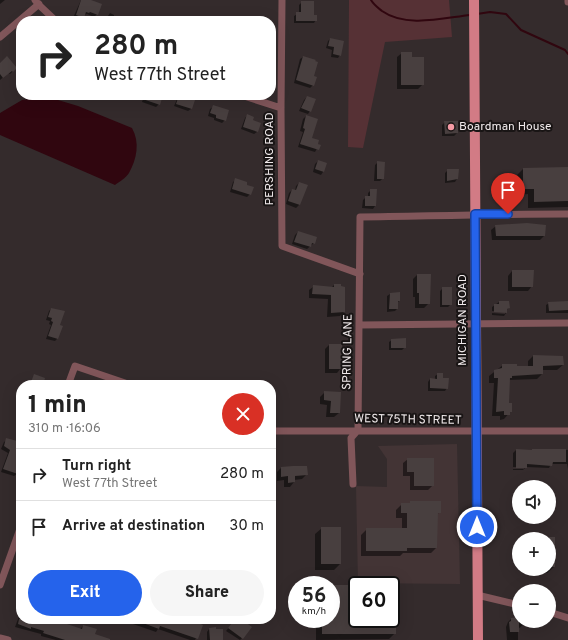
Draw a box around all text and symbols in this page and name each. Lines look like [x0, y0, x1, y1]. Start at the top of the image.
text: 280 m [94, 29, 178, 65]
icon: right [28, 32, 80, 84]
text: West 77th Street [94, 64, 226, 87]
street label: PERSHING ROAD [262, 112, 278, 206]
place label: Boardman House [459, 119, 552, 135]
marker: Boardman House [446, 122, 456, 132]
pin [491, 173, 525, 214]
icon: arrive [497, 179, 519, 201]
street label: MICHIGAN ROAD [455, 274, 471, 366]
street label: SPRING LANE [339, 314, 357, 390]
text: 1 min [28, 391, 87, 421]
button: close [222, 393, 264, 435]
street label: WEST 75TH STREET [354, 411, 462, 429]
text: 310 m · 16:06 [28, 421, 101, 437]
text: Turn right [62, 457, 131, 476]
icon: right [28, 464, 50, 486]
text: 280 m [220, 465, 264, 484]
text: West 77th Street [62, 476, 157, 492]
map controls [512, 480, 556, 628]
button: sound [512, 480, 556, 524]
position arrow [456, 506, 498, 548]
icon: arrive [28, 516, 50, 538]
text: Arrive at destination [62, 517, 205, 536]
text: 30 m [229, 517, 264, 536]
button: + [512, 532, 556, 576]
button: Exit [28, 570, 142, 616]
button: Share [150, 570, 264, 616]
speed limit sign: 60 [348, 576, 400, 628]
text: 56 [302, 584, 326, 610]
button: − [512, 584, 556, 628]
text: km/h [302, 605, 326, 618]

